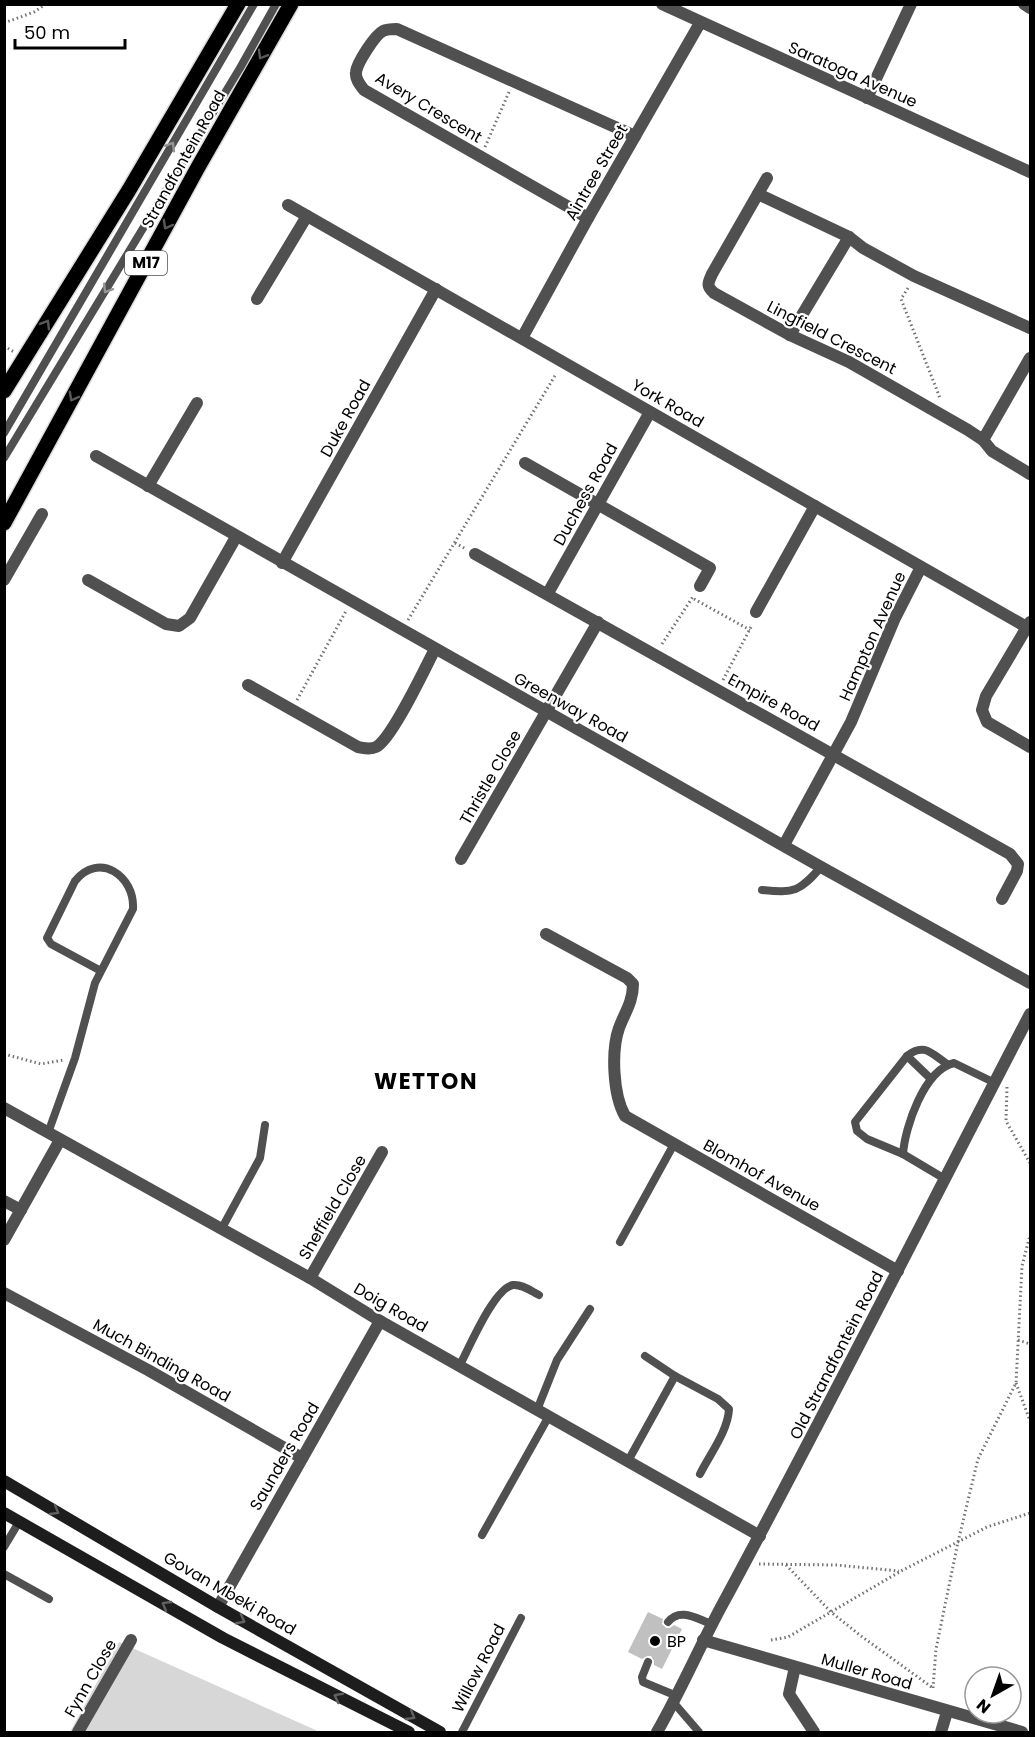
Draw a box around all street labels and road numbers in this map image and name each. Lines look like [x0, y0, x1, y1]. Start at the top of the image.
street label: Saratoga Avenue [785, 36, 921, 113]
street label: Avery Crescent [371, 66, 487, 149]
street label: Strandfontein Road [136, 86, 231, 232]
street label: Aintree Street [560, 120, 633, 225]
road number: M17 [125, 251, 167, 275]
street label: Lingfield Crescent [763, 295, 901, 380]
street label: York Road [628, 374, 708, 433]
street label: Duke Road [315, 375, 376, 461]
street label: Duchess Road [548, 439, 623, 550]
street label: Hampton Avenue [834, 568, 911, 705]
street label: Greenway Road [510, 667, 632, 748]
street label: Empire Road [724, 668, 824, 737]
street label: Thristle Close [454, 726, 527, 829]
street label: Blomhof Avenue [699, 1134, 824, 1217]
street label: Sheffield Close [293, 1150, 372, 1264]
street label: Old Strandfontein Road [784, 1267, 889, 1443]
street label: Doig Road [349, 1277, 432, 1338]
street label: Much Binding Road [89, 1313, 235, 1408]
street label: Saunders Road [244, 1398, 325, 1515]
street label: Govan Mbeki Road [159, 1546, 300, 1641]
street label: Willow Road [446, 1620, 511, 1717]
street label: Fynn Close [59, 1635, 122, 1722]
street label: Muller Road [819, 1648, 915, 1695]

